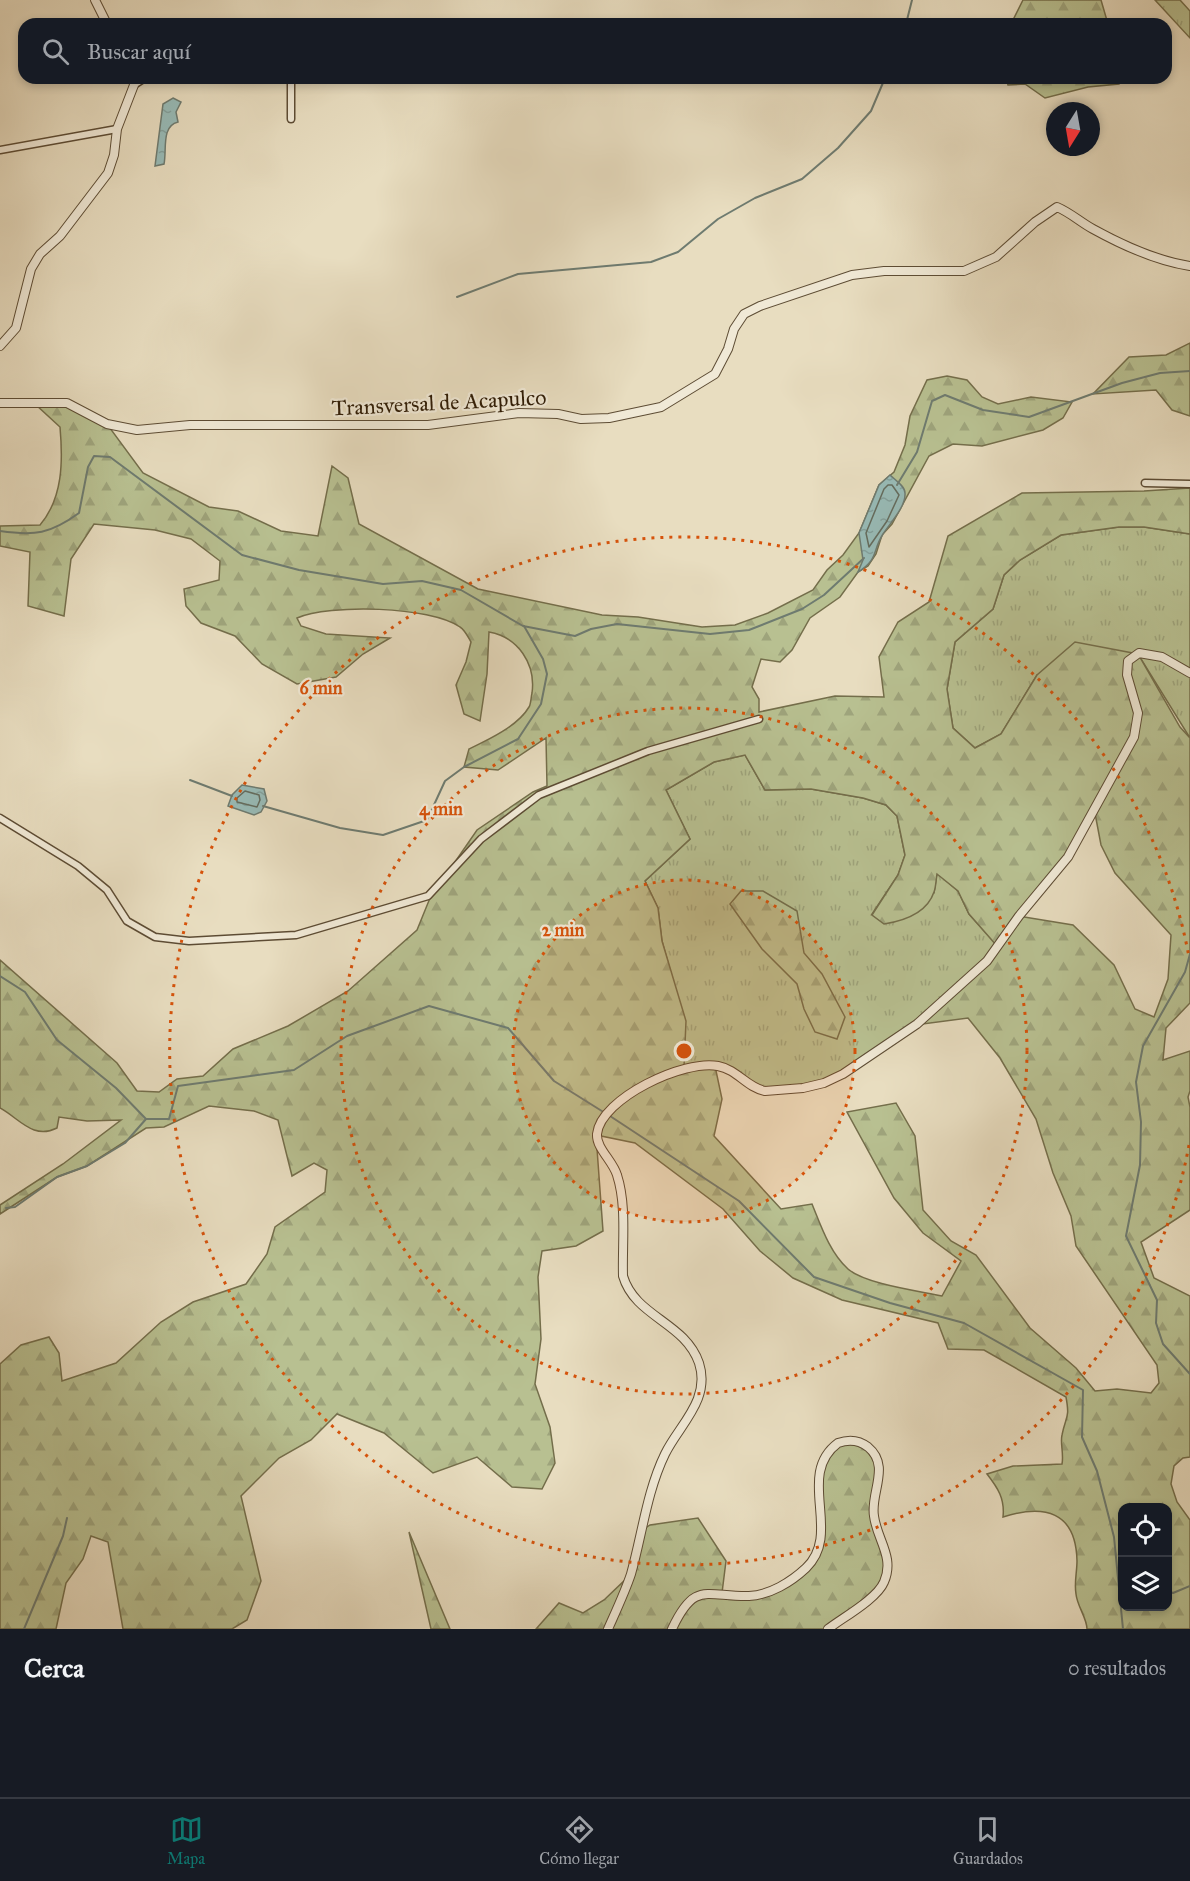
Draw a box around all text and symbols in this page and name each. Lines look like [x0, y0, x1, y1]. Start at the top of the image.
search box [18, 18, 1172, 84]
icon: search [39, 35, 72, 68]
text: Buscar aquí [87, 38, 190, 65]
north arrow [1046, 102, 1100, 156]
street label: Transversal de Acapulco [331, 383, 547, 422]
text: 6 min [300, 677, 343, 699]
text: 4 min [419, 798, 463, 821]
text: 2 min [542, 919, 585, 941]
centre of rings [674, 1041, 694, 1061]
map controls [1118, 1503, 1172, 1611]
button: locate [1118, 1503, 1172, 1557]
button: layers [1118, 1557, 1172, 1611]
text: Cerca [24, 1652, 84, 1684]
text: 0 resultados [1068, 1656, 1166, 1680]
tab: Mapa [167, 1813, 205, 1868]
tab: Cómo llegar [539, 1813, 619, 1868]
tab: Guardados [953, 1813, 1023, 1868]

